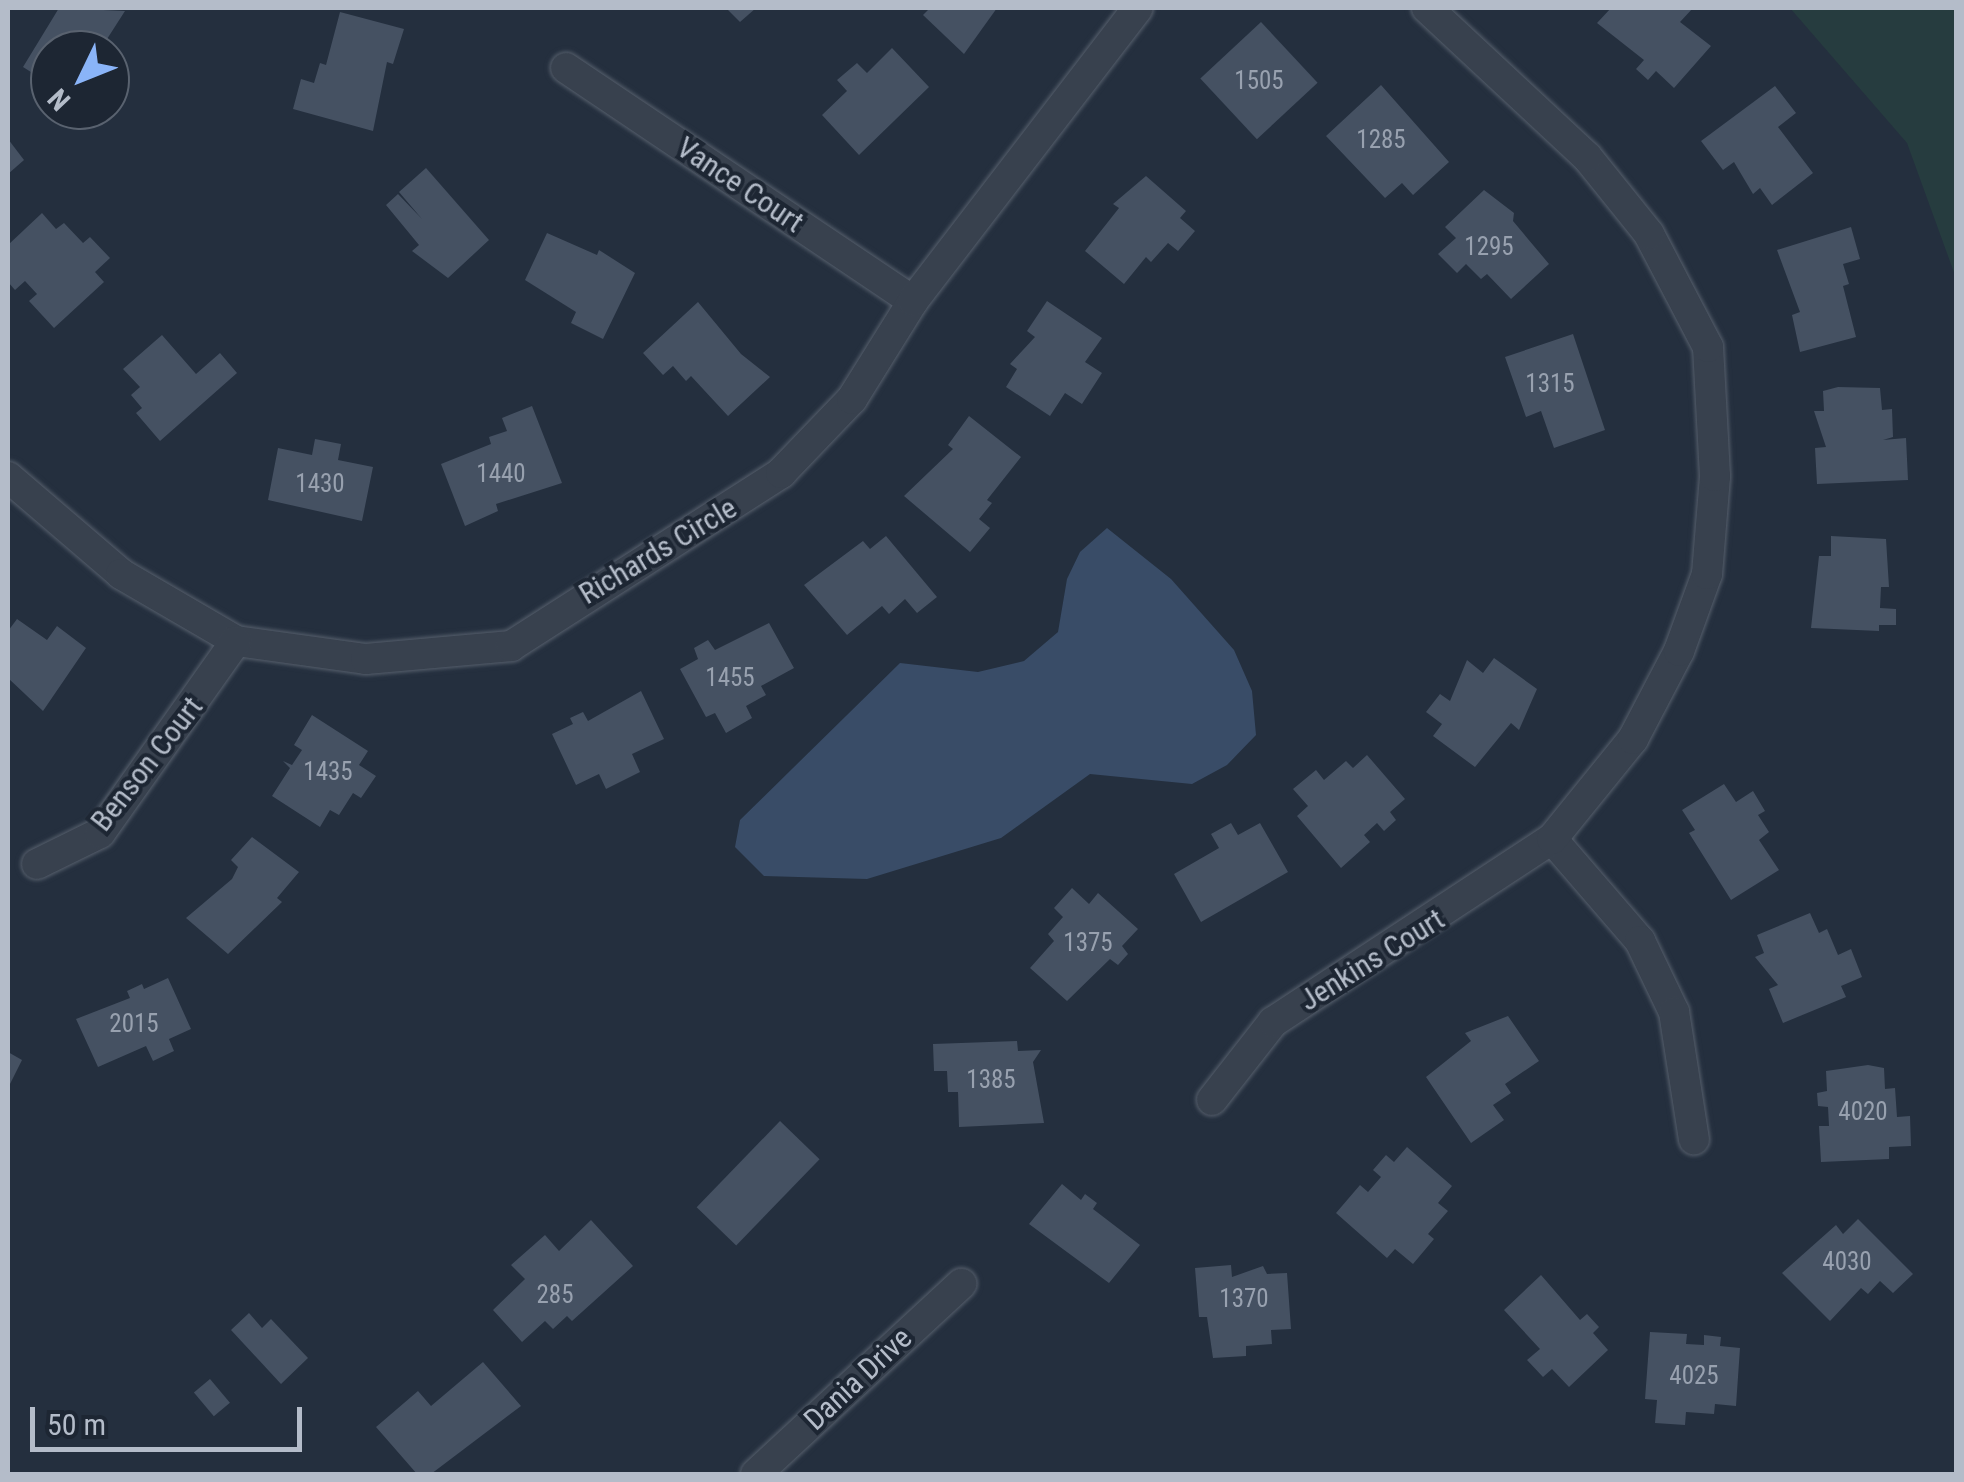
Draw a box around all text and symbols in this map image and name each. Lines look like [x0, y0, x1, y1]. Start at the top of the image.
north arrow [30, 30, 130, 130]
house number: 1505 [1234, 66, 1284, 96]
text: N [41, 82, 77, 117]
house number: 1285 [1356, 125, 1406, 155]
street label: Vance Court [670, 129, 810, 241]
house number: 1295 [1464, 232, 1514, 262]
house number: 1315 [1525, 369, 1575, 399]
house number: 1440 [476, 459, 526, 489]
house number: 1430 [295, 469, 345, 499]
street label: Richards Circle [573, 490, 743, 612]
house number: 1455 [705, 663, 755, 693]
street label: Benson Court [83, 690, 211, 838]
house number: 1435 [303, 757, 353, 787]
street label: Jenkins Court [1293, 901, 1451, 1019]
house number: 1375 [1063, 928, 1113, 958]
house number: 2015 [109, 1009, 159, 1039]
house number: 1385 [966, 1065, 1016, 1095]
house number: 4020 [1838, 1097, 1888, 1127]
house number: 4030 [1822, 1247, 1872, 1277]
house number: 285 [536, 1280, 574, 1310]
house number: 1370 [1219, 1284, 1269, 1314]
street label: Dania Drive [797, 1320, 919, 1438]
house number: 4025 [1669, 1361, 1719, 1391]
scale bar [35, 1387, 308, 1449]
text: 50 m [47, 1407, 106, 1442]

